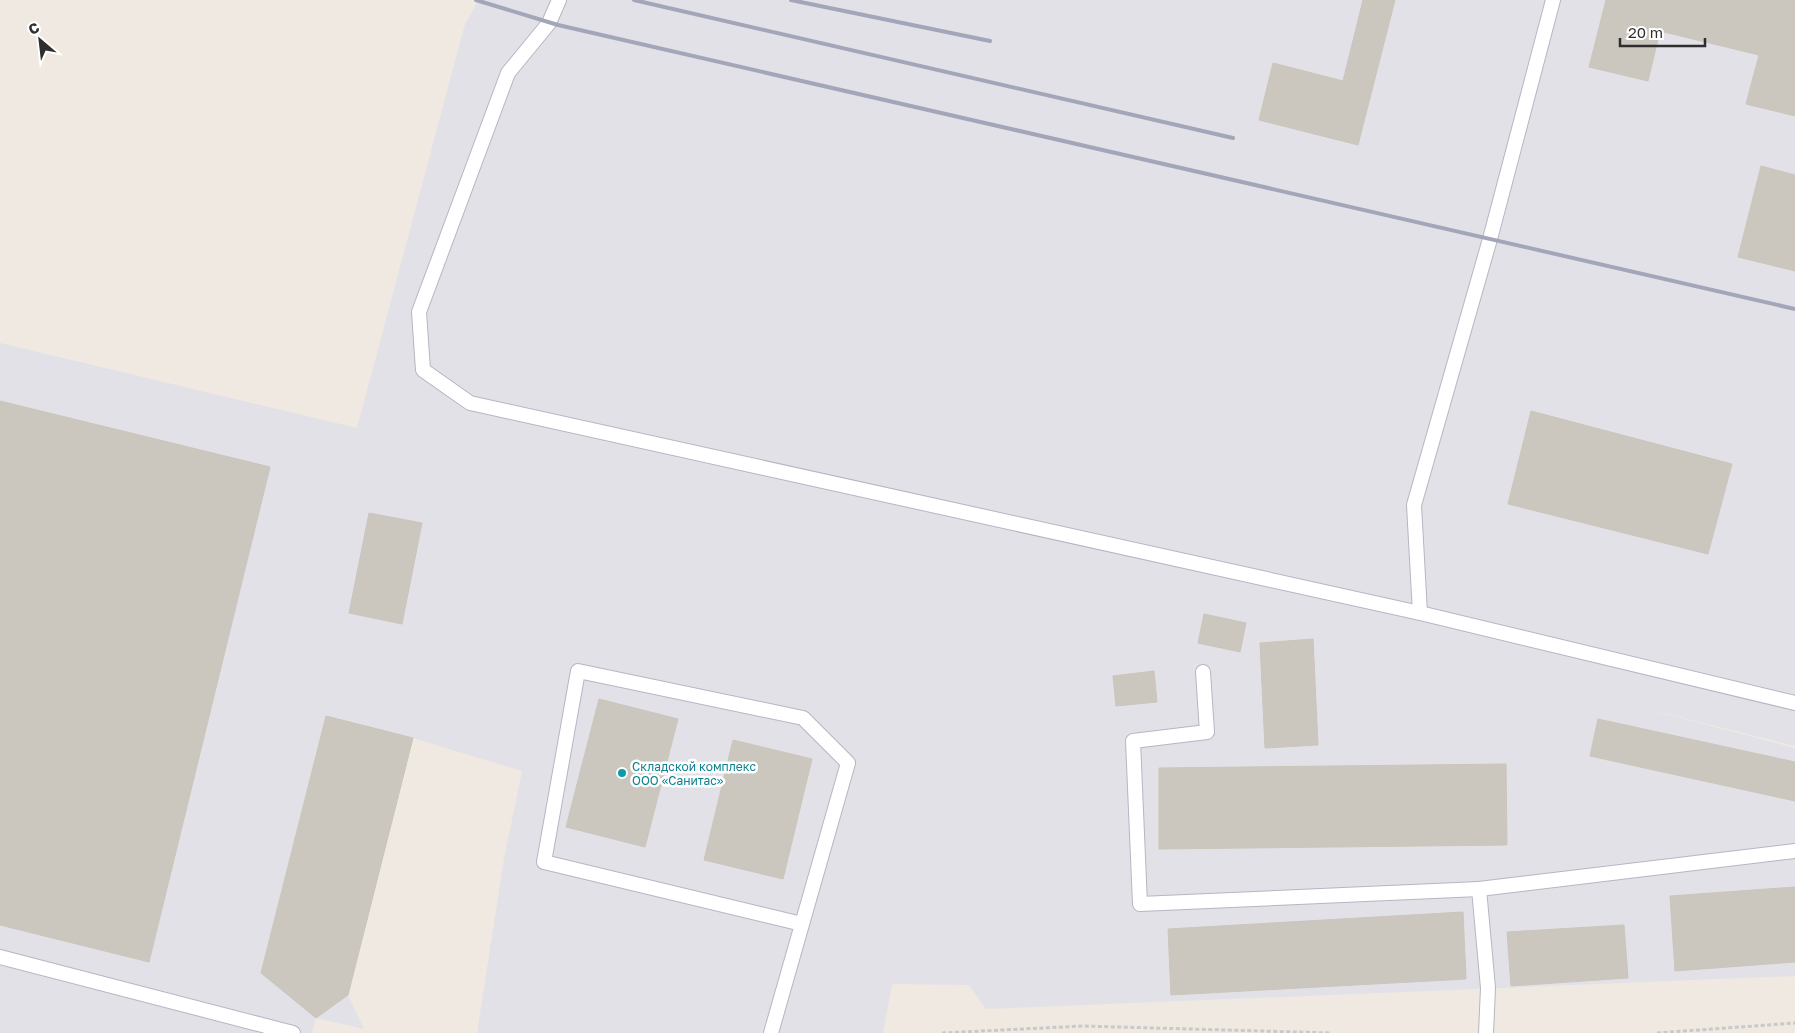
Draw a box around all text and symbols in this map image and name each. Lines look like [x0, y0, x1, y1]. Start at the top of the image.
north arrow [15, 15, 65, 65]
scale bar [1620, 15, 1705, 47]
text: С [25, 18, 42, 38]
text: 20 m [1628, 23, 1663, 41]
place label: Складской комплекс ООО «Санитас» [632, 759, 756, 788]
marker: Складской комплекс ООО «Санитас» [616, 767, 628, 779]

